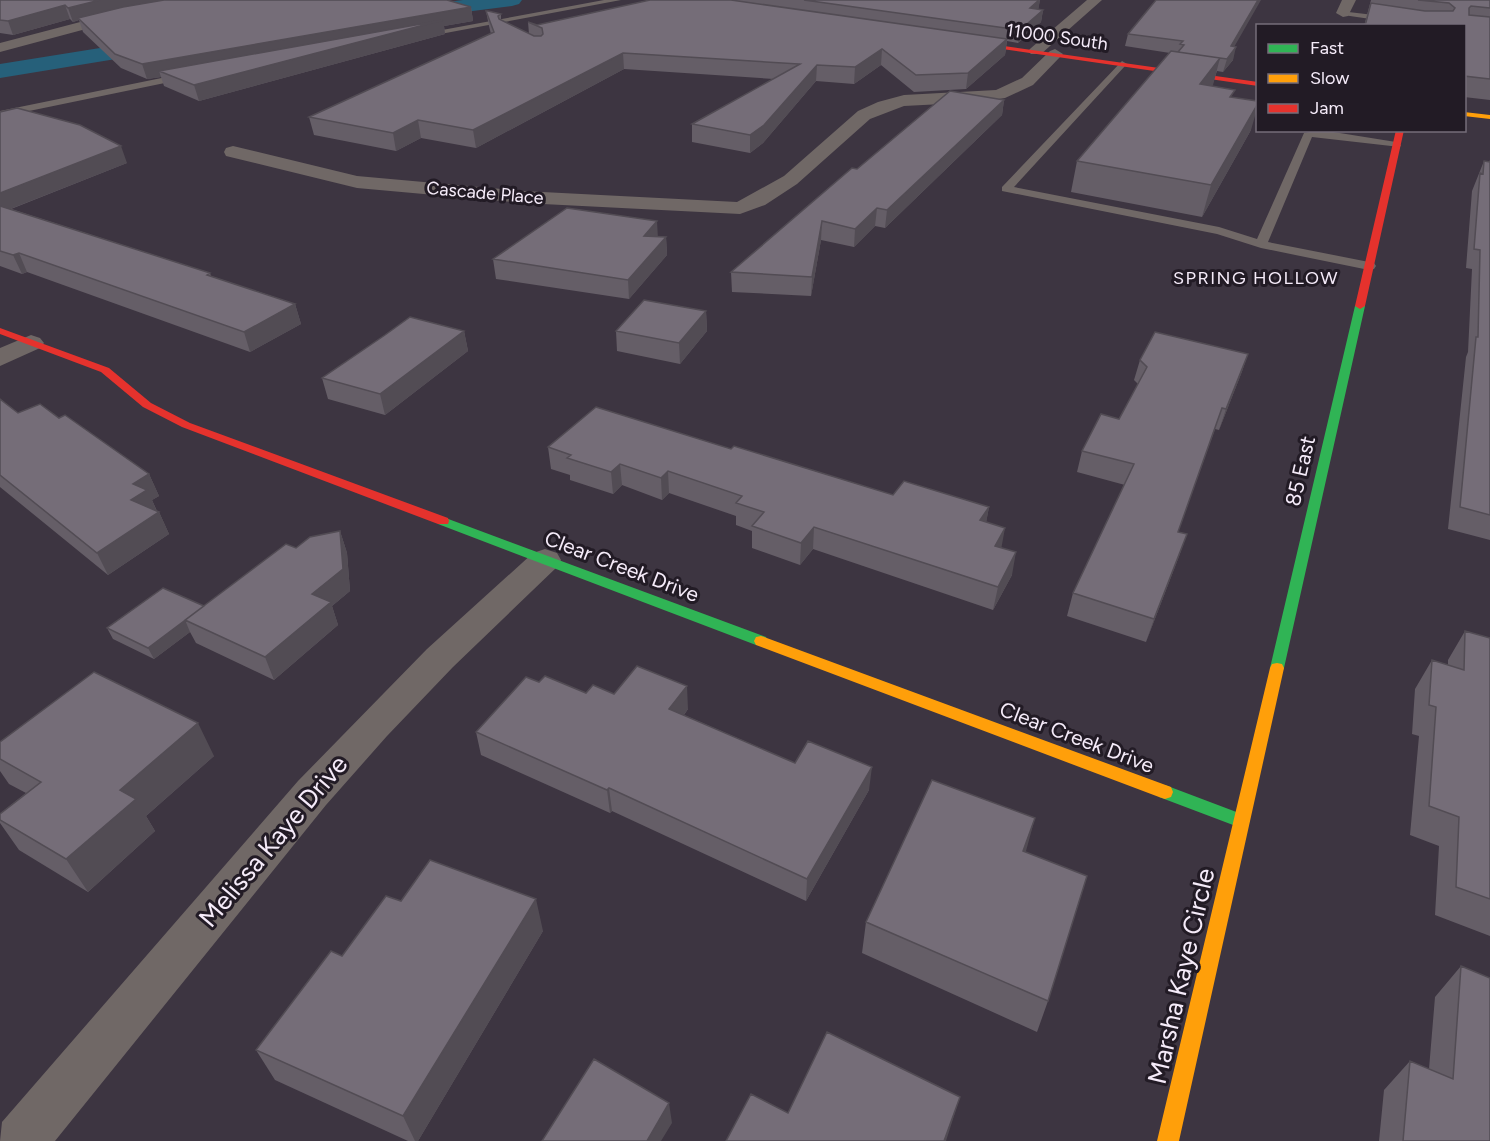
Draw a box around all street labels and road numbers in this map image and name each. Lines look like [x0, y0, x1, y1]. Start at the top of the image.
street label: 11000 South [1005, 19, 1109, 55]
street label: Cascade Place [426, 177, 545, 209]
street label: 85 East [1280, 434, 1320, 508]
street label: Clear Creek Drive [541, 525, 703, 607]
street label: Clear Creek Drive [996, 696, 1158, 778]
street label: Melissa Kaye Drive [192, 748, 354, 934]
street label: Marsha Kaye Circle [1141, 865, 1221, 1087]

